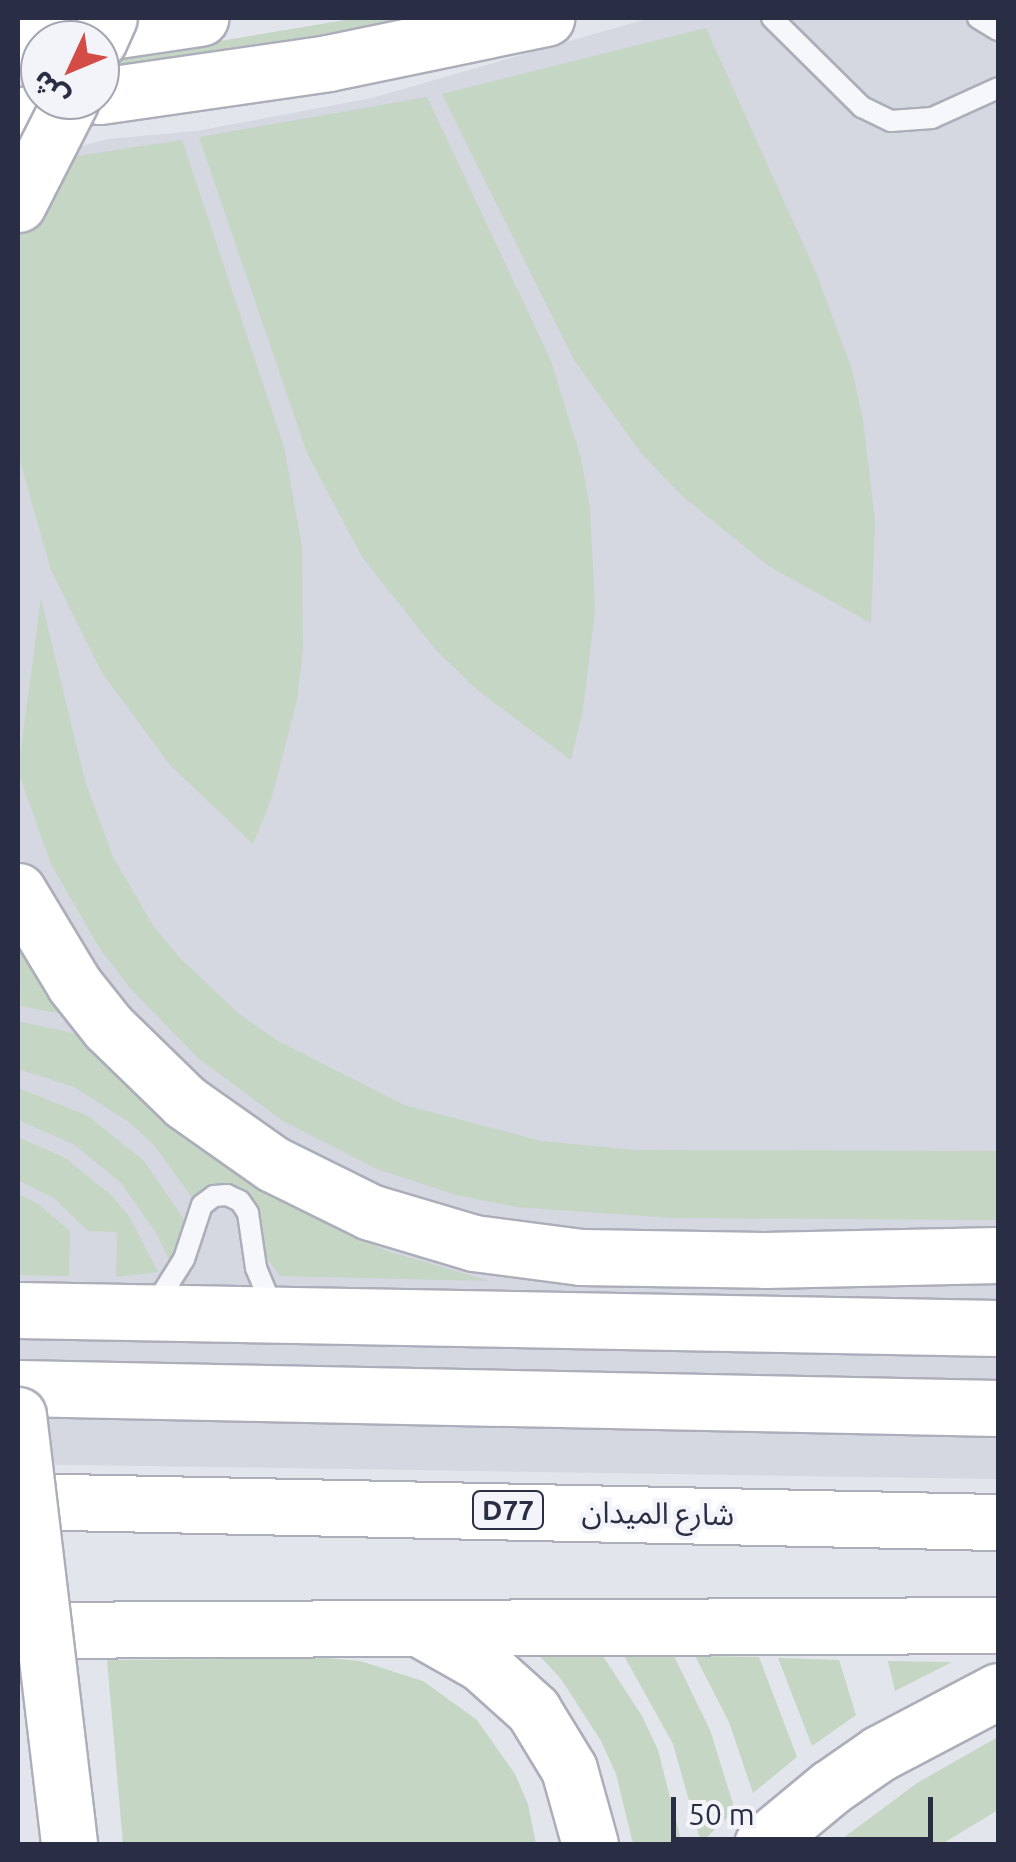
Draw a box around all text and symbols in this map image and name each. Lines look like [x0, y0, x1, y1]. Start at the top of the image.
north arrow [20, 20, 120, 120]
text: ش [25, 65, 74, 114]
road number: D77 [470, 1487, 546, 1533]
street label: شارع الميدان [581, 1494, 735, 1532]
scale bar [676, 1777, 938, 1839]
text: 50 m [688, 1797, 755, 1831]

